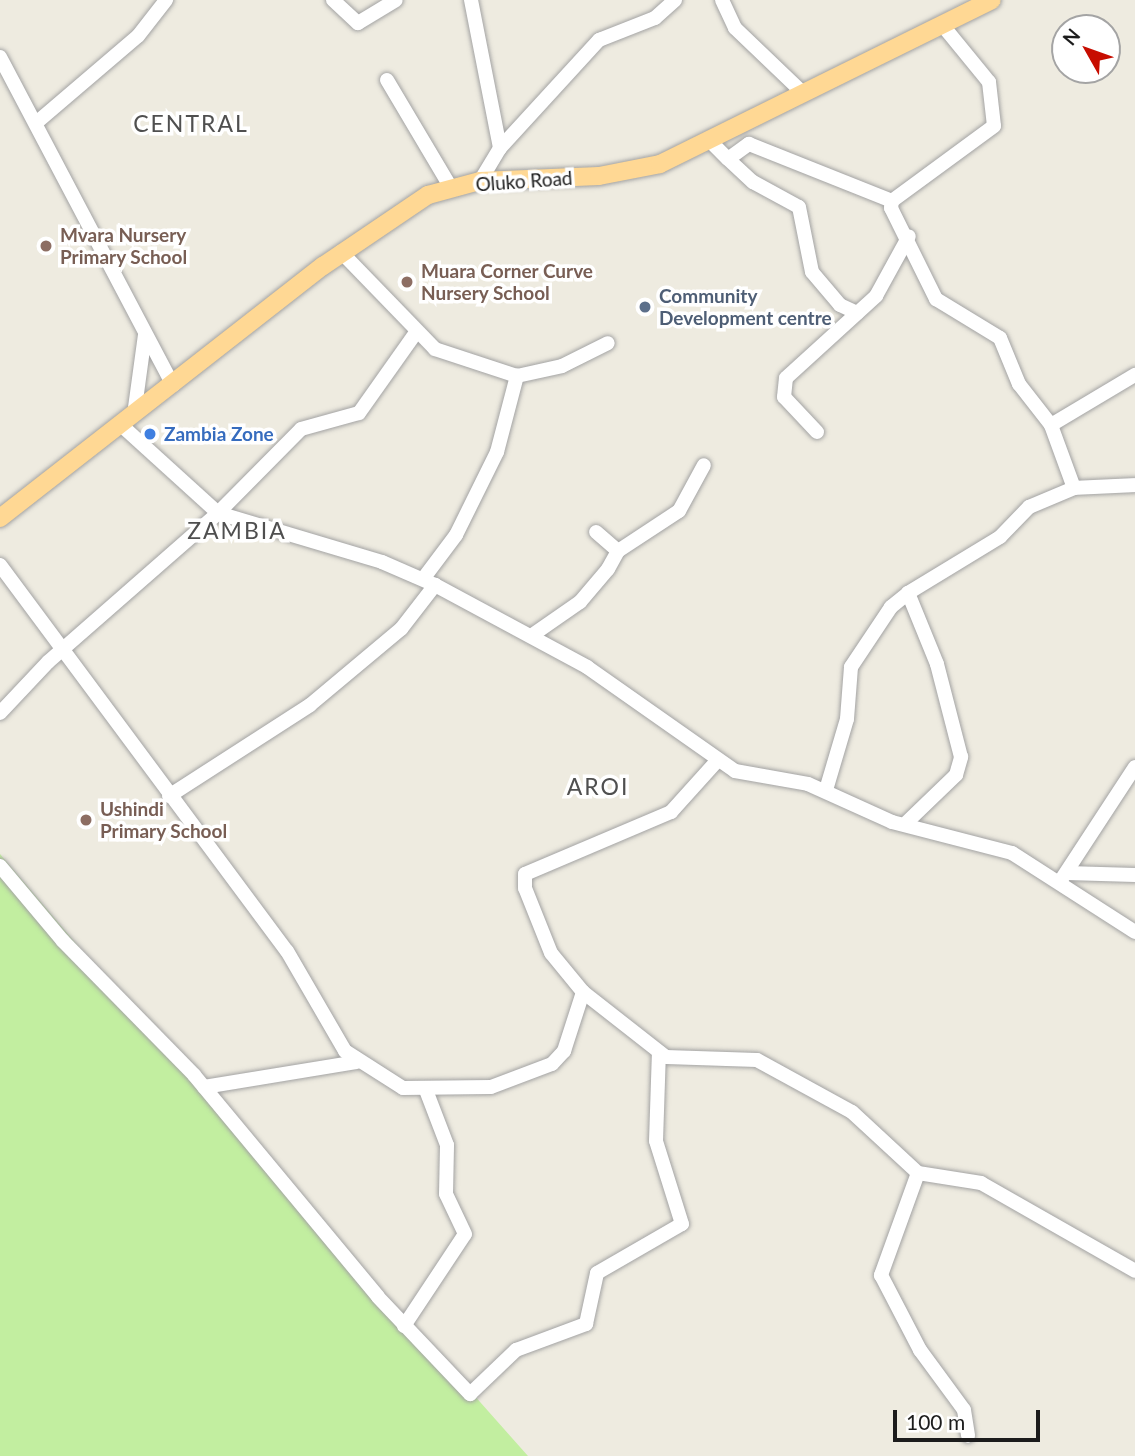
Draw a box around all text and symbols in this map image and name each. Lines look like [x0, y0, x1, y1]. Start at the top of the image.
north arrow [1051, 14, 1121, 84]
text: N [1058, 23, 1085, 49]
district label: CENTRAL [134, 109, 248, 137]
street label: Oluko Road [475, 166, 573, 196]
place label: Mvara Nursery Primary School [60, 224, 188, 268]
marker: Mvara Nursery Primary School [38, 238, 54, 254]
place label: Muara Corner Curve Nursery School [421, 260, 593, 304]
marker: Muara Corner Curve Nursery School [399, 274, 415, 290]
place label: Community Development centre [659, 285, 832, 329]
marker: Community Development centre [637, 299, 653, 315]
place label: Zambia Zone [164, 423, 274, 445]
marker: Zambia Zone [142, 426, 158, 442]
district label: ZAMBIA [188, 516, 286, 544]
district label: AROI [567, 772, 629, 800]
place label: Ushindi Primary School [100, 798, 228, 842]
marker: Ushindi Primary School [78, 812, 94, 828]
scale bar [897, 1396, 1044, 1440]
text: 100 m [906, 1409, 965, 1434]

